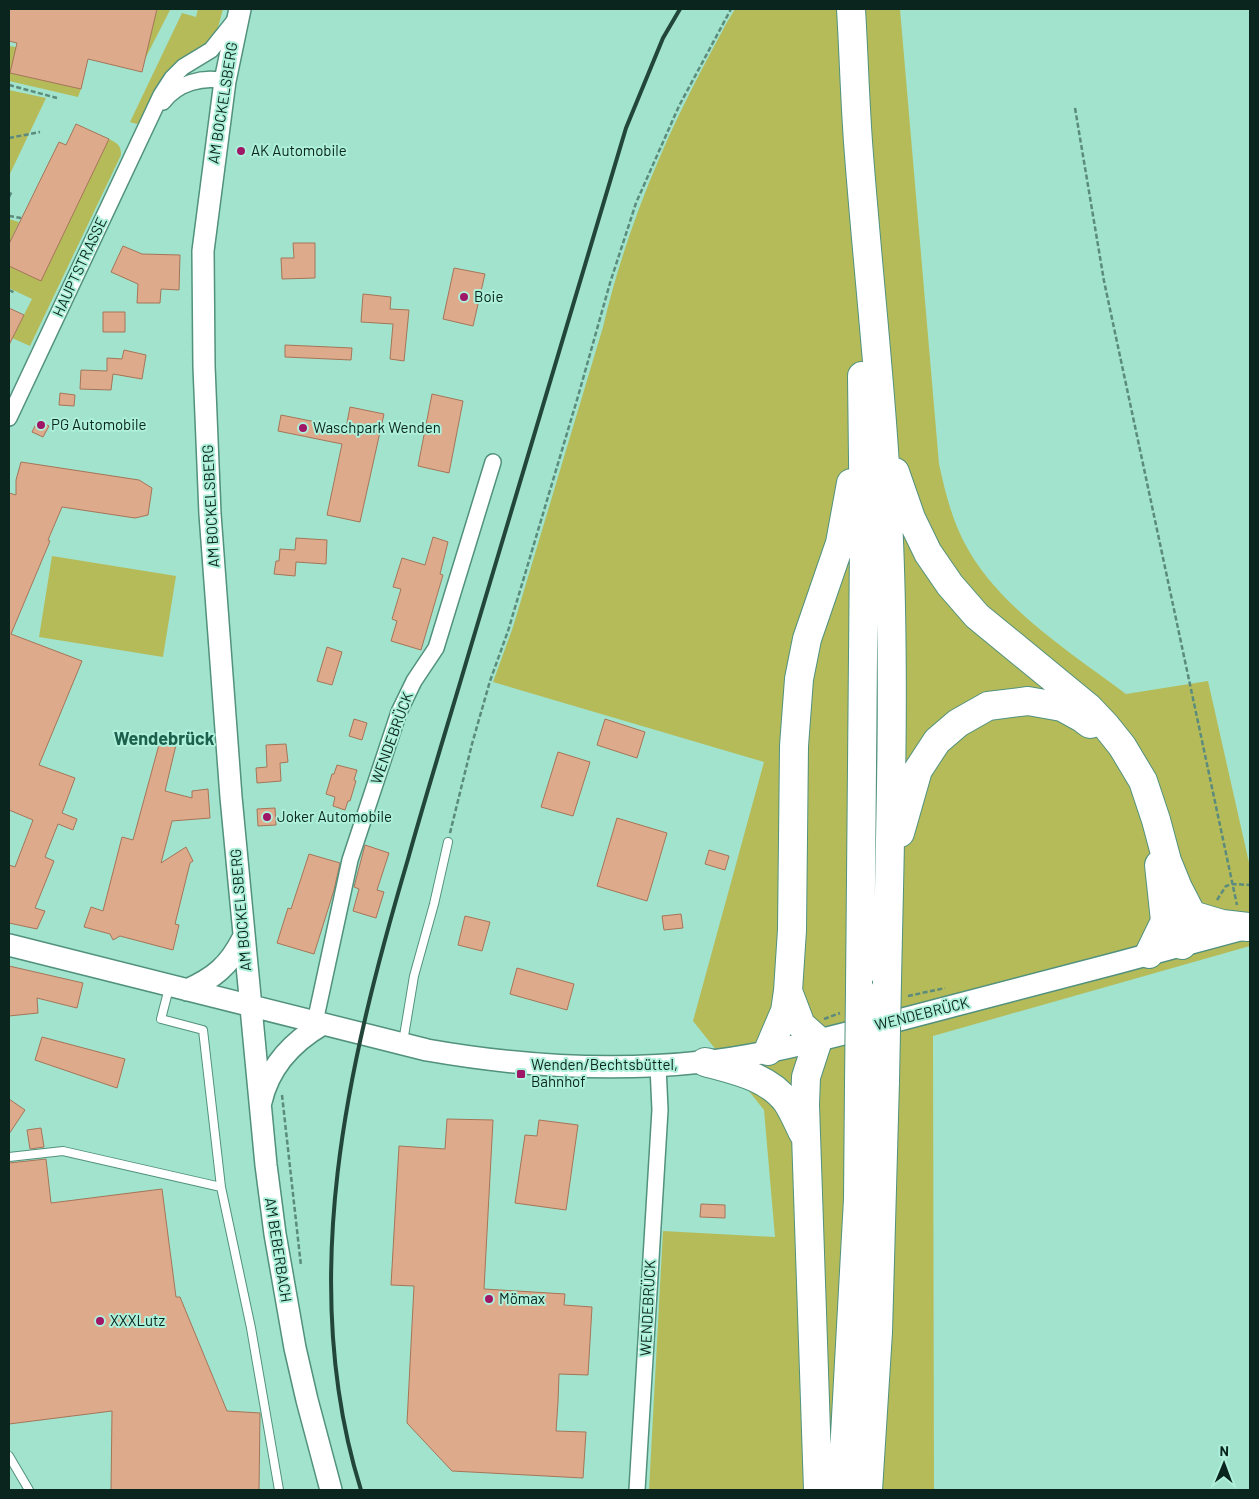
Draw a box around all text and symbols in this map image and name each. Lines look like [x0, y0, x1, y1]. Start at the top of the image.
street label: AM BOCKELSBERG [203, 41, 241, 165]
place label: AK Automobile [251, 141, 347, 159]
marker: AK Automobile [235, 145, 247, 157]
street label: HAUPTSTRASSE [48, 214, 110, 319]
place label: Boie [474, 287, 503, 305]
marker: Boie [458, 291, 470, 303]
place label: PG Automobile [51, 415, 147, 433]
place label: Waschpark Wenden [313, 418, 441, 436]
marker: PG Automobile [35, 419, 47, 431]
marker: Waschpark Wenden [297, 422, 309, 434]
street label: AM BOCKELSBERG [198, 444, 222, 568]
street label: WENDEBRÜCK [366, 689, 416, 786]
district label: Wendebrück [114, 727, 215, 749]
place label: Joker Automobile [277, 807, 392, 825]
marker: Joker Automobile [261, 811, 273, 823]
street label: AM BOCKELSBERG [226, 848, 254, 972]
street label: WENDEBRÜCK [873, 993, 971, 1033]
place label: Wenden/Bechtsbüttel, Bahnhof [531, 1055, 678, 1090]
marker: Wenden/Bechtsbüttel, Bahnhof [515, 1068, 527, 1080]
street label: AM BEBERBACH [262, 1196, 296, 1304]
street label: WENDEBRÜCK [635, 1259, 659, 1357]
place label: Mömax [499, 1289, 545, 1307]
marker: Mömax [483, 1293, 495, 1305]
place label: XXXLutz [110, 1311, 166, 1329]
marker: XXXLutz [94, 1315, 106, 1327]
north arrow [1199, 1439, 1249, 1489]
text: N [1219, 1442, 1229, 1459]

